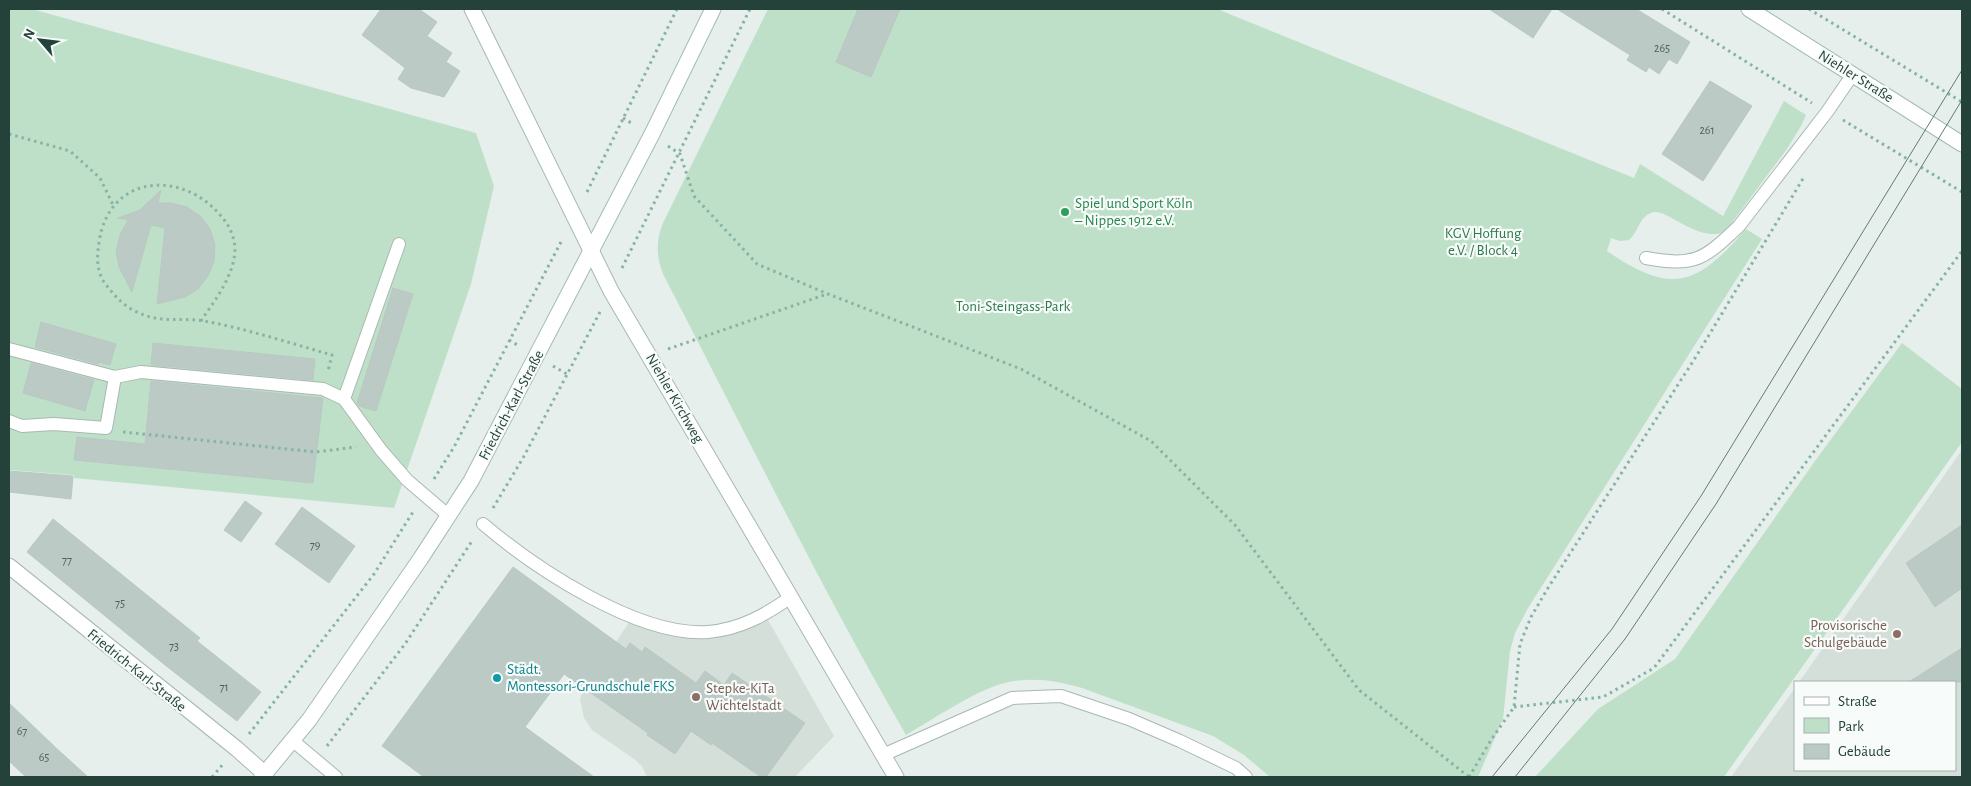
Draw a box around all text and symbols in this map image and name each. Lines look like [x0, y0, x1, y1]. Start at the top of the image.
north arrow [15, 15, 65, 65]
text: N [21, 27, 38, 42]
house number: 265 [1654, 42, 1670, 54]
street label: Niehler Straße [1816, 47, 1896, 105]
house number: 261 [1699, 124, 1715, 136]
place label: Spiel und Sport Köln – Nippes 1912 e.V. [1074, 196, 1193, 228]
marker: Spiel und Sport Köln – Nippes 1912 e.V. [1059, 206, 1071, 218]
park label: KGV Hoffung e.V. / Block 4 [1445, 226, 1522, 258]
park label: Toni-Steingass-Park [956, 299, 1070, 314]
street label: Friedrich-Karl-Straße [476, 348, 547, 463]
street label: Niehler Kirchweg [643, 351, 707, 446]
house number: 79 [310, 539, 321, 551]
house number: 77 [62, 554, 72, 566]
house number: 75 [115, 597, 125, 609]
place label: Provisorische Schulgebäude [1804, 618, 1887, 650]
street label: Friedrich-Karl-Straße [85, 626, 189, 715]
marker: Provisorische Schulgebäude [1891, 628, 1903, 640]
house number: 73 [169, 640, 179, 652]
place label: Städt. Montessori-Grundschule FKS [507, 662, 675, 694]
marker: Städt. Montessori-Grundschule FKS [491, 672, 503, 684]
house number: 71 [219, 681, 229, 693]
place label: Stepke-KiTa Wichtelstadt [706, 681, 782, 713]
legend [1794, 681, 1956, 771]
marker: Stepke-KiTa Wichtelstadt [690, 691, 702, 703]
text: Straße [1838, 694, 1877, 709]
text: Park [1838, 719, 1864, 734]
house number: 67 [17, 725, 27, 737]
text: Gebäude [1838, 744, 1891, 759]
house number: 65 [39, 751, 49, 763]

